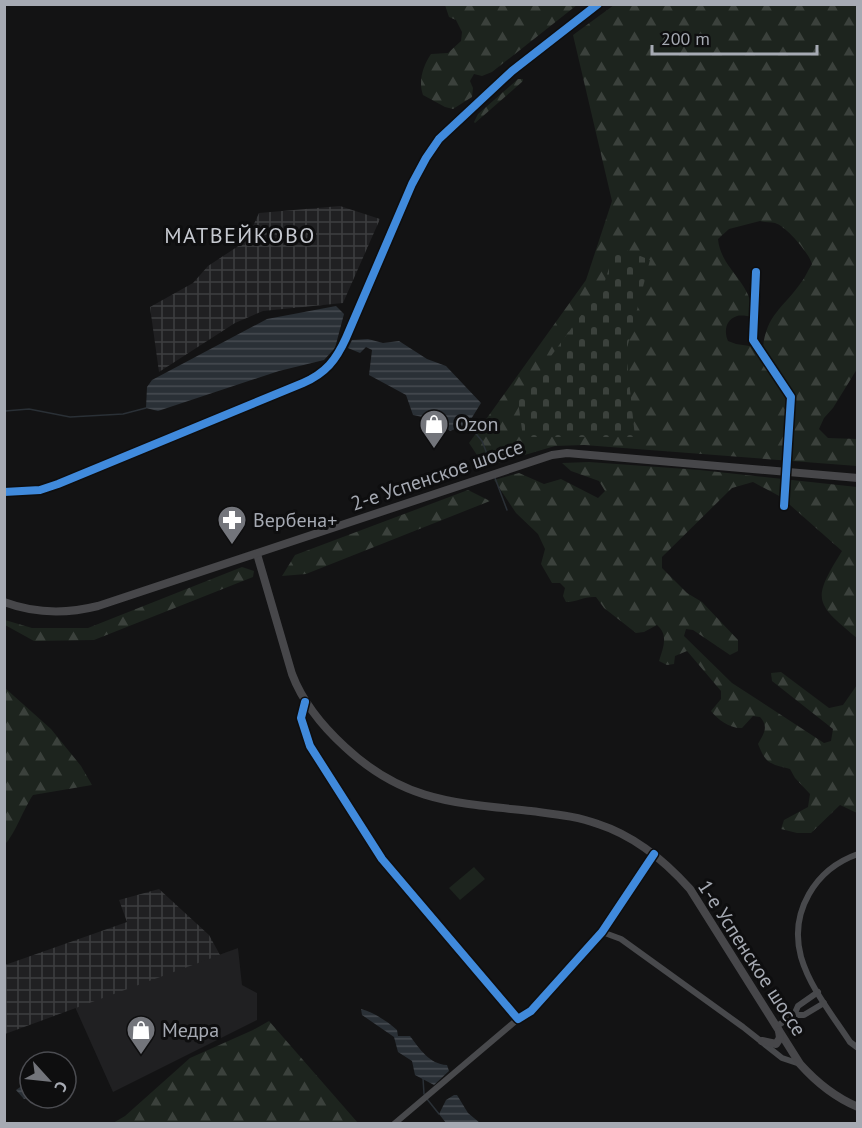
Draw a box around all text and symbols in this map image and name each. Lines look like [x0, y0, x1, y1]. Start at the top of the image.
scale bar [652, 18, 817, 56]
text: 200 m [661, 27, 710, 50]
district label: МАТВЕЙКОВО [164, 221, 316, 249]
shop icon: Ozon [418, 408, 450, 450]
place label: Ozon [455, 411, 499, 437]
street label: 2-е Успенское шоссе [347, 433, 527, 517]
pharmacy icon: Вербена+ [216, 504, 248, 546]
place label: Вербена+ [253, 507, 337, 533]
street label: 1-е Успенское шоссе [692, 875, 812, 1041]
shop icon: Медра [125, 1014, 157, 1056]
place label: Медра [162, 1017, 219, 1043]
north arrow [18, 1050, 78, 1110]
text: С [50, 1078, 72, 1095]

